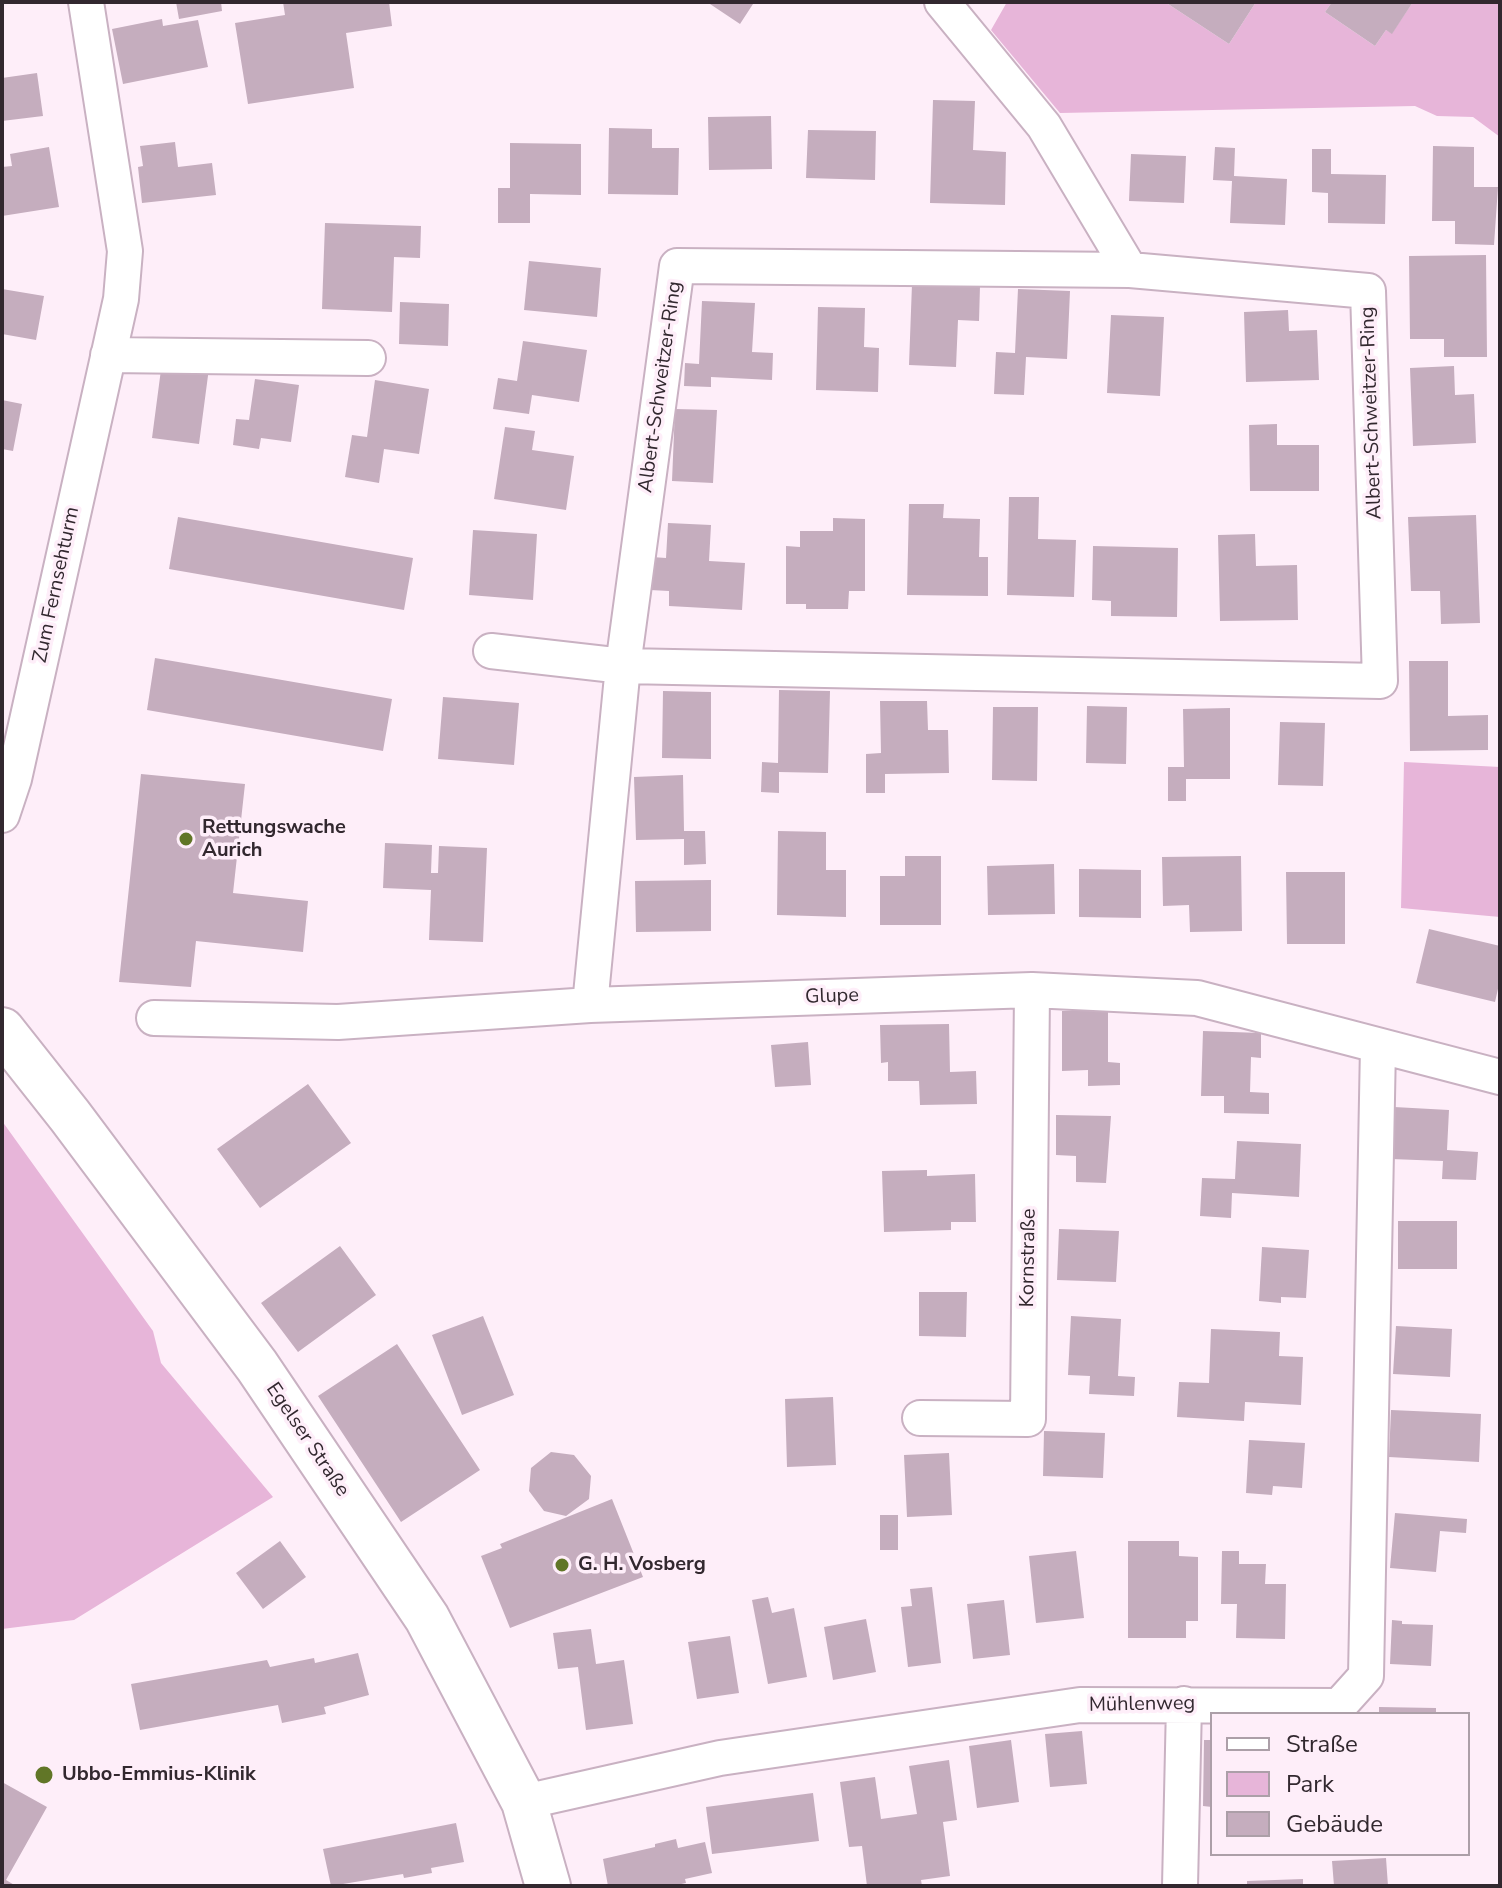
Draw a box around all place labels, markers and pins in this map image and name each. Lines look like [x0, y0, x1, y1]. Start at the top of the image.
place label: Rettungswache Aurich [202, 816, 346, 863]
marker: Rettungswache Aurich [177, 830, 195, 848]
place label: G. H. Vosberg [578, 1553, 706, 1577]
marker: G. H. Vosberg [553, 1556, 571, 1574]
place label: Ubbo-Emmius-Klinik [62, 1763, 256, 1787]
marker: Ubbo-Emmius-Klinik [33, 1764, 55, 1786]

